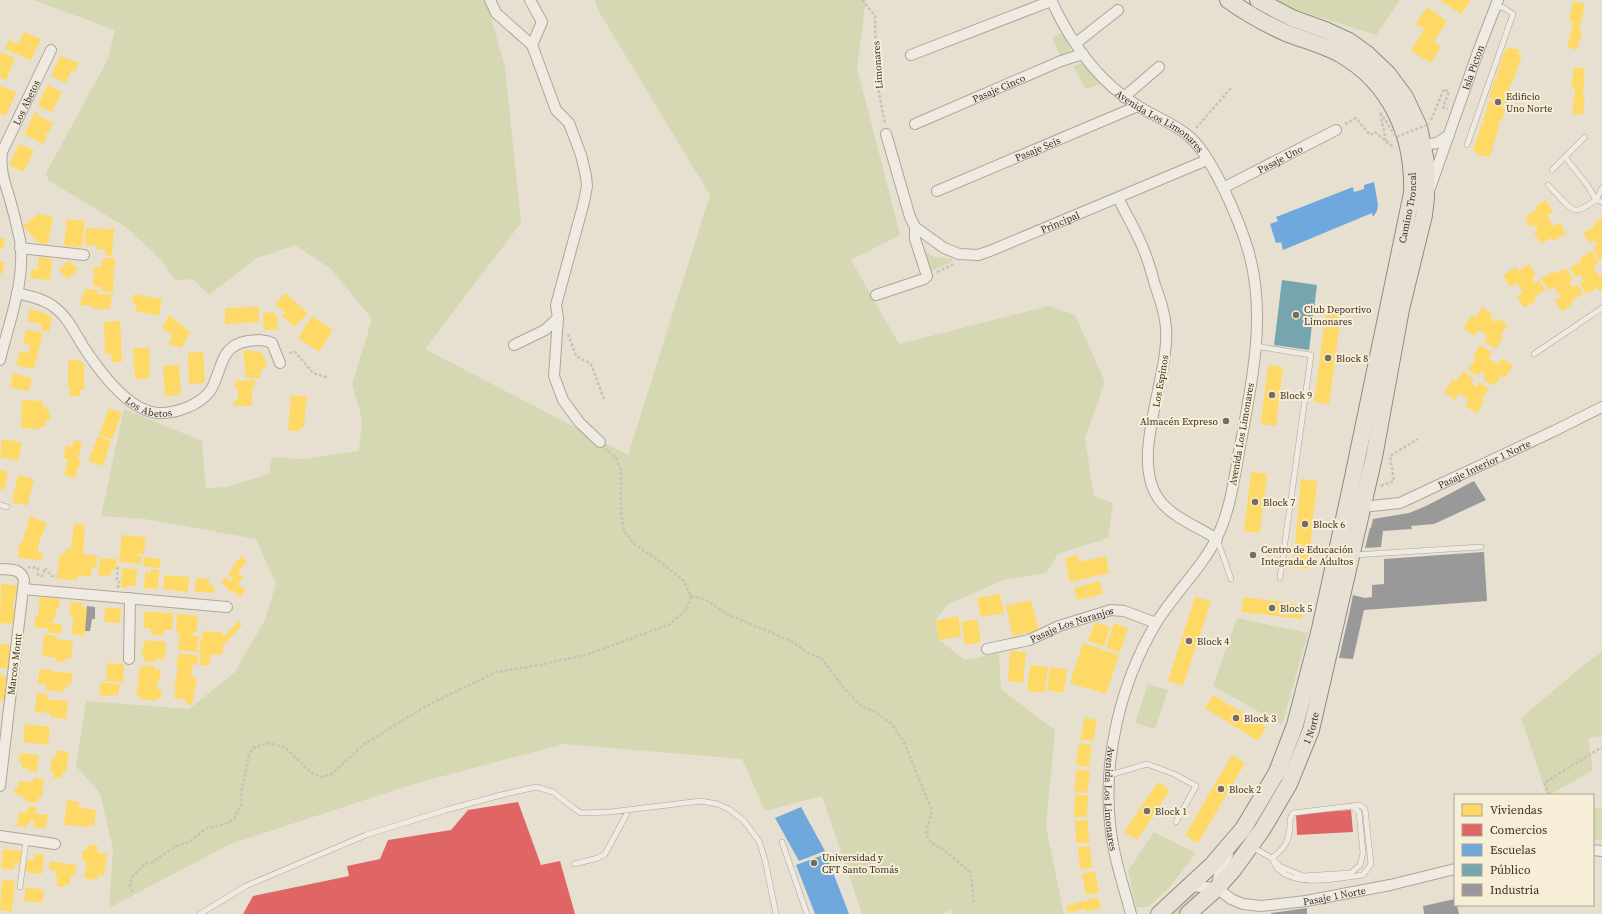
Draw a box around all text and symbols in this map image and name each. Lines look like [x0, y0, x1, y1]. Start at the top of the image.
street label: Limonares [869, 41, 886, 89]
street label: Isla Picton [1459, 43, 1487, 92]
street label: Pasaje Cinco [970, 71, 1028, 106]
street label: Los Abetos [10, 78, 43, 127]
street label: Avenida Los Limonares [1113, 87, 1207, 155]
place label: Edificio Uno Norte [1506, 90, 1552, 115]
marker: Edificio Uno Norte [1493, 97, 1503, 107]
street label: Pasaje Seis [1013, 134, 1062, 164]
street label: Pasaje Uno [1255, 142, 1305, 176]
street label: Camino Troncal [1396, 172, 1419, 244]
street label: Principal [1039, 208, 1081, 236]
place label: Club Deportivo Limonares [1304, 303, 1372, 328]
marker: Club Deportivo Limonares [1291, 310, 1301, 320]
place label: Block 8 [1336, 352, 1368, 365]
marker: Block 8 [1323, 353, 1333, 363]
street label: Los Espinos [1149, 354, 1172, 408]
street label: Avenida Los Limonares [1226, 382, 1257, 487]
place label: Block 9 [1280, 389, 1312, 402]
marker: Block 9 [1267, 390, 1277, 400]
street label: Los Abetos [123, 394, 173, 420]
place label: Almacén Expreso [1140, 415, 1219, 428]
marker: Almacén Expreso [1221, 416, 1231, 426]
street label: Pasaje Interior 1 Norte [1436, 437, 1533, 491]
place label: Block 7 [1263, 496, 1295, 509]
marker: Block 7 [1250, 497, 1260, 507]
place label: Block 6 [1313, 518, 1345, 531]
marker: Block 6 [1300, 519, 1310, 529]
place label: Centro de Educación Integrada de Adultos [1261, 543, 1353, 568]
marker: Centro de Educación Integrada de Adultos [1248, 550, 1258, 560]
place label: Block 5 [1280, 602, 1312, 615]
marker: Block 5 [1267, 603, 1277, 613]
street label: Pasaje Los Naranjos [1028, 604, 1114, 646]
street label: Marcos Montt [4, 632, 25, 696]
place label: Block 4 [1197, 635, 1229, 648]
marker: Block 4 [1184, 636, 1194, 646]
street label: 1 Norte [1300, 711, 1322, 746]
place label: Block 3 [1244, 712, 1276, 725]
marker: Block 3 [1231, 713, 1241, 723]
street label: Avenida Los Limonares [1101, 746, 1120, 852]
place label: Block 2 [1229, 783, 1261, 796]
marker: Block 2 [1216, 784, 1226, 794]
legend [1454, 794, 1594, 906]
text: Viviendas [1490, 802, 1542, 818]
place label: Block 1 [1155, 805, 1187, 818]
marker: Block 1 [1142, 806, 1152, 816]
text: Comercios [1490, 822, 1547, 838]
text: Escuelas [1490, 842, 1536, 858]
place label: Universidad y CFT Santo Tomás [822, 851, 899, 876]
marker: Universidad y CFT Santo Tomás [809, 858, 819, 868]
text: Público [1490, 862, 1531, 878]
text: Industria [1490, 882, 1540, 898]
street label: Pasaje 1 Norte [1302, 884, 1367, 908]

